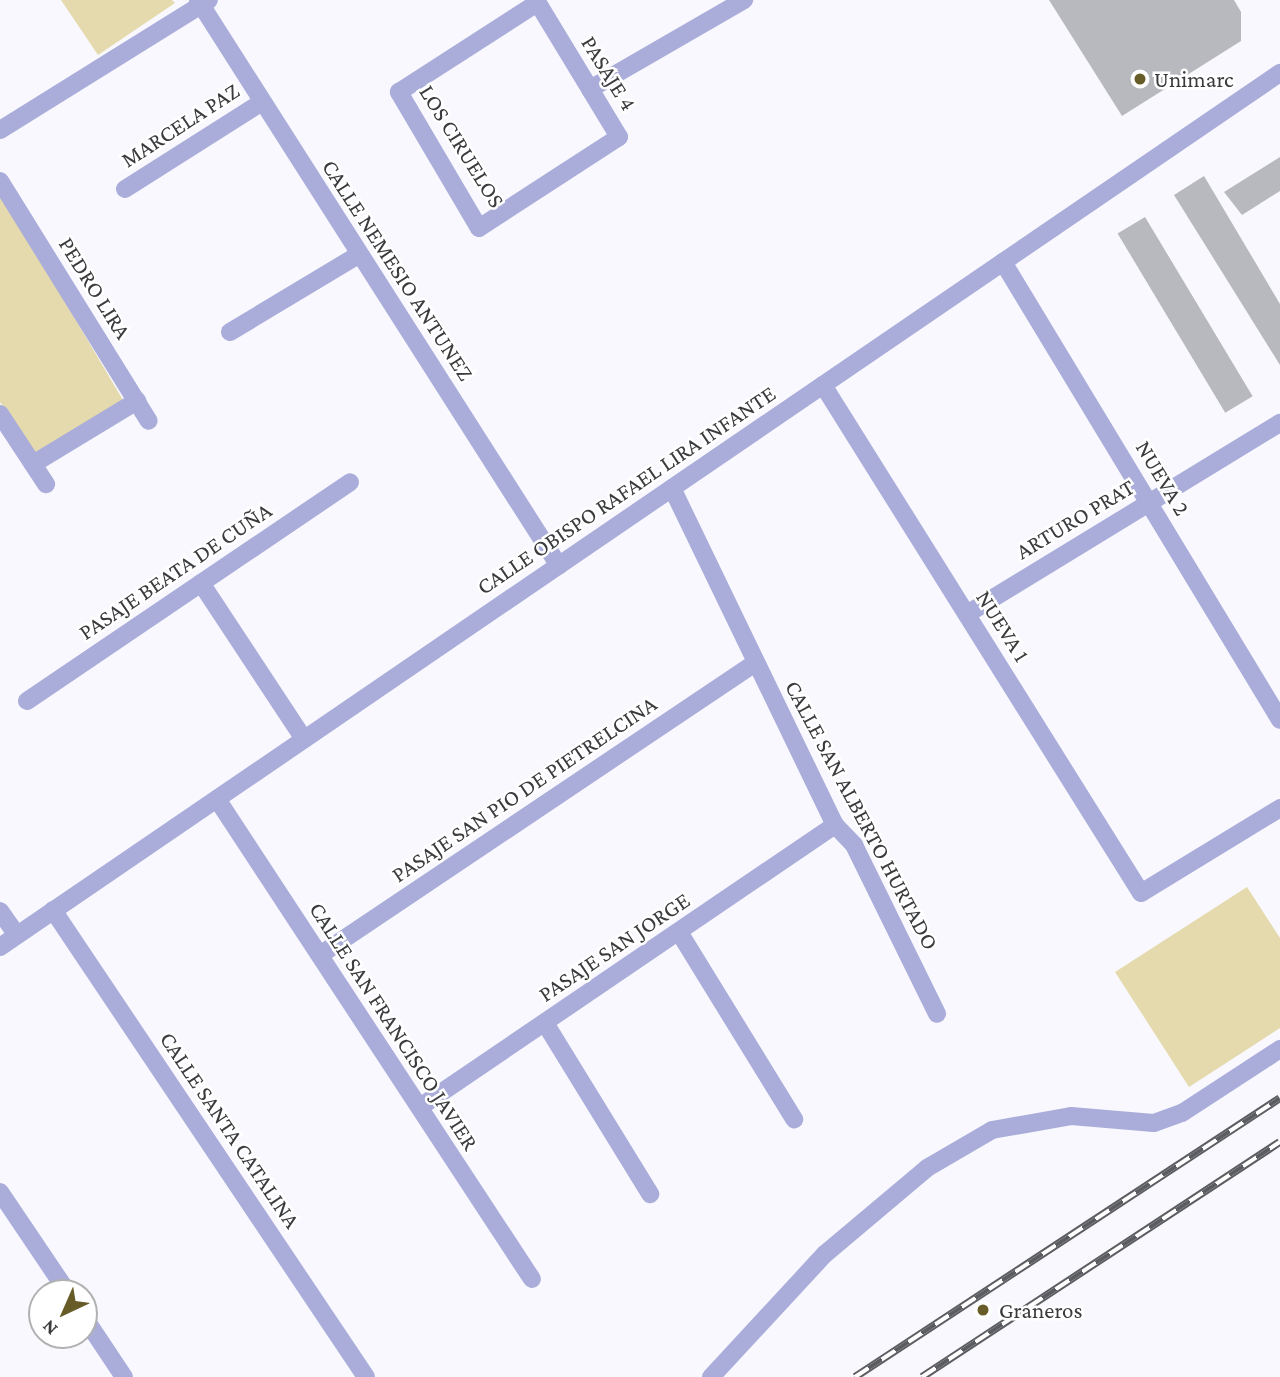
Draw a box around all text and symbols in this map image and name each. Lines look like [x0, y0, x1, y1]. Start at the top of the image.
street label: PASAJE 4 [575, 30, 643, 116]
place label: Unimarc [1154, 65, 1234, 93]
marker: Unimarc [1132, 71, 1148, 87]
street label: MARCELA PAZ [116, 77, 244, 173]
street label: LOS CIRUELOS [413, 79, 511, 213]
street label: CALLE NEMESIO ANTUNEZ [316, 154, 480, 386]
street label: PEDRO LIRA [53, 232, 137, 344]
street label: CALLE OBISPO RAFAEL LIRA INFANTE [471, 379, 781, 601]
street label: NUEVA 2 [1130, 435, 1196, 521]
street label: ARTURO PRAT [1011, 473, 1139, 565]
street label: PASAJE BEATA DE CUÑA [73, 496, 277, 646]
street label: NUEVA 1 [970, 585, 1036, 667]
street label: CALLE SAN ALBERTO HURTADO [779, 676, 945, 954]
street label: PASAJE SAN PIO DE PIETRELCINA [386, 690, 662, 888]
street label: PASAJE SAN JORGE [533, 886, 695, 1008]
street label: CALLE SAN FRANCISCO JAVIER [303, 897, 485, 1155]
street label: CALLE SANTA CATALINA [154, 1026, 306, 1234]
north arrow [28, 1279, 98, 1349]
place label: Graneros [999, 1296, 1083, 1324]
marker: Graneros [973, 1300, 993, 1320]
text: N [38, 1316, 61, 1340]

